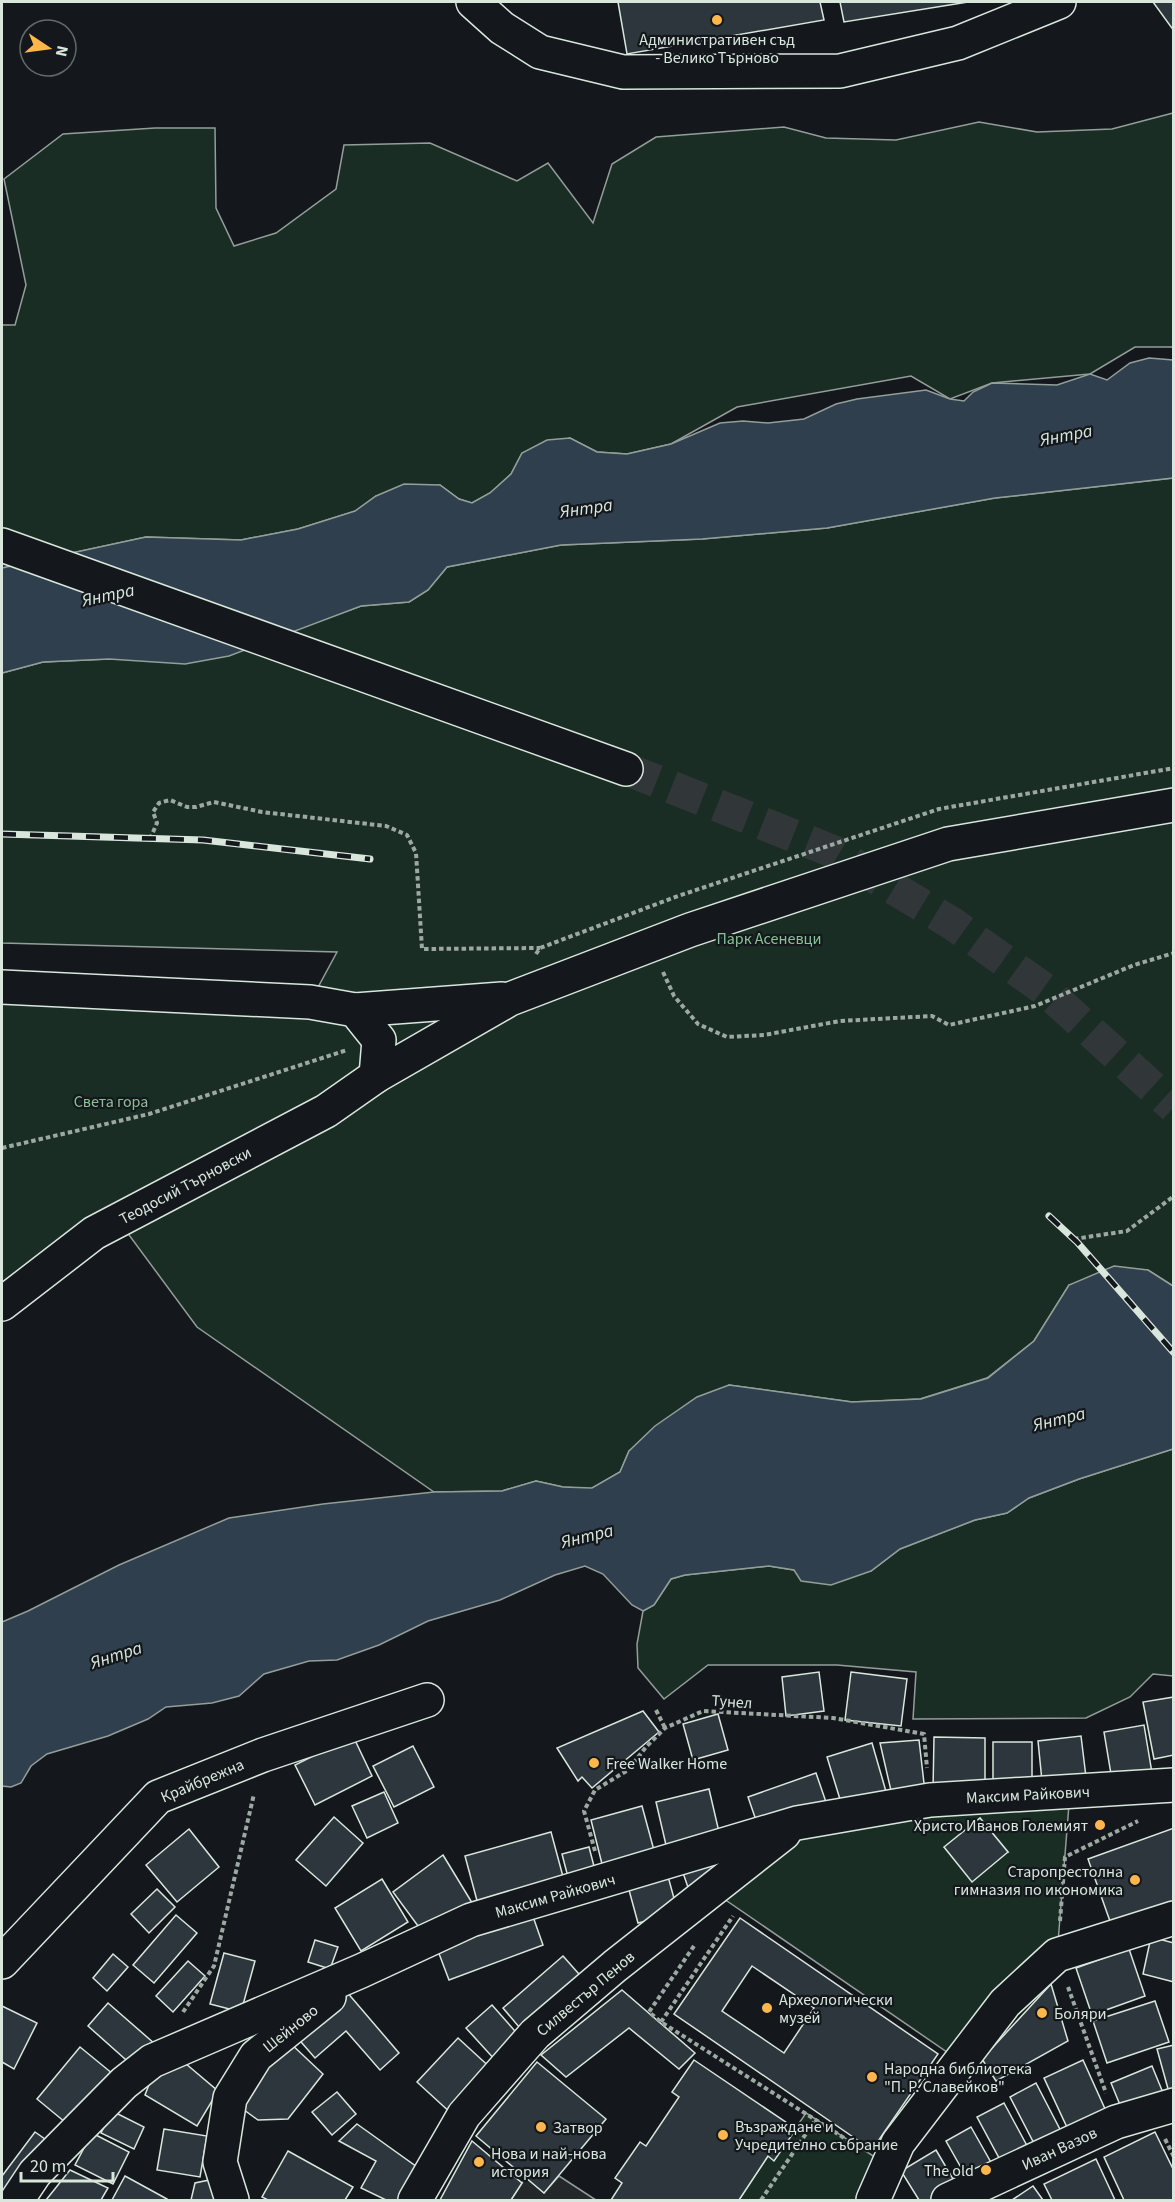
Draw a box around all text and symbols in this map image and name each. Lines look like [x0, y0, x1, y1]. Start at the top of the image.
marker: Административен съд - Велико Търново [710, 13, 724, 27]
north arrow [18, 18, 78, 78]
place label: Административен съд - Велико Търново [639, 29, 795, 69]
text: N [50, 43, 74, 59]
water label: Янтра [1037, 418, 1095, 453]
water label: Янтра [557, 492, 615, 525]
water label: Янтра [78, 578, 137, 613]
park label: Парк Асеневци [716, 928, 822, 950]
park label: Света гора [74, 1091, 148, 1113]
street label: Теодосий Търновски [116, 1142, 255, 1230]
water label: Янтра [1029, 1401, 1088, 1438]
water label: Янтра [557, 1518, 616, 1555]
water label: Янтра [86, 1635, 146, 1676]
street label: Тунел [711, 1690, 753, 1714]
street label: Крайбрежна [157, 1753, 247, 1808]
place label: Free Walker Home [606, 1753, 727, 1775]
marker: Free Walker Home [587, 1756, 601, 1770]
street label: Максим Райкович [965, 1781, 1091, 1809]
place label: Христо Иванов Големият [914, 1815, 1088, 1837]
marker: Христо Иванов Големият [1093, 1818, 1107, 1832]
place label: Старопрестолна гимназия по икономика [954, 1861, 1123, 1901]
street label: Максим Райкович [493, 1868, 618, 1924]
marker: Старопрестолна гимназия по икономика [1128, 1873, 1142, 1887]
street label: Силвестър Пенов [532, 1946, 640, 2042]
place label: Археологически музей [779, 1989, 893, 2029]
street label: Шейново [258, 2000, 323, 2058]
marker: Археологически музей [760, 2001, 774, 2015]
place label: Боляри [1054, 2003, 1107, 2025]
marker: Боляри [1035, 2006, 1049, 2020]
place label: Народна библиотека "П. Р. Славейков" [884, 2058, 1032, 2098]
marker: Народна библиотека "П. Р. Славейков" [865, 2070, 879, 2084]
place label: Възраждане и Учредително събрание [735, 2116, 898, 2156]
place label: Затвор [553, 2117, 603, 2139]
marker: Затвор [534, 2120, 548, 2134]
street label: Иван Вазов [1018, 2122, 1101, 2176]
marker: Възраждане и Учредително събрание [716, 2128, 730, 2142]
place label: Нова и най-нова история [491, 2143, 607, 2183]
scale bar [21, 2145, 112, 2183]
text: 20 m [30, 2154, 66, 2179]
marker: Нова и най-нова история [472, 2155, 486, 2169]
place label: The old [924, 2160, 974, 2182]
marker: The old [979, 2163, 993, 2177]

